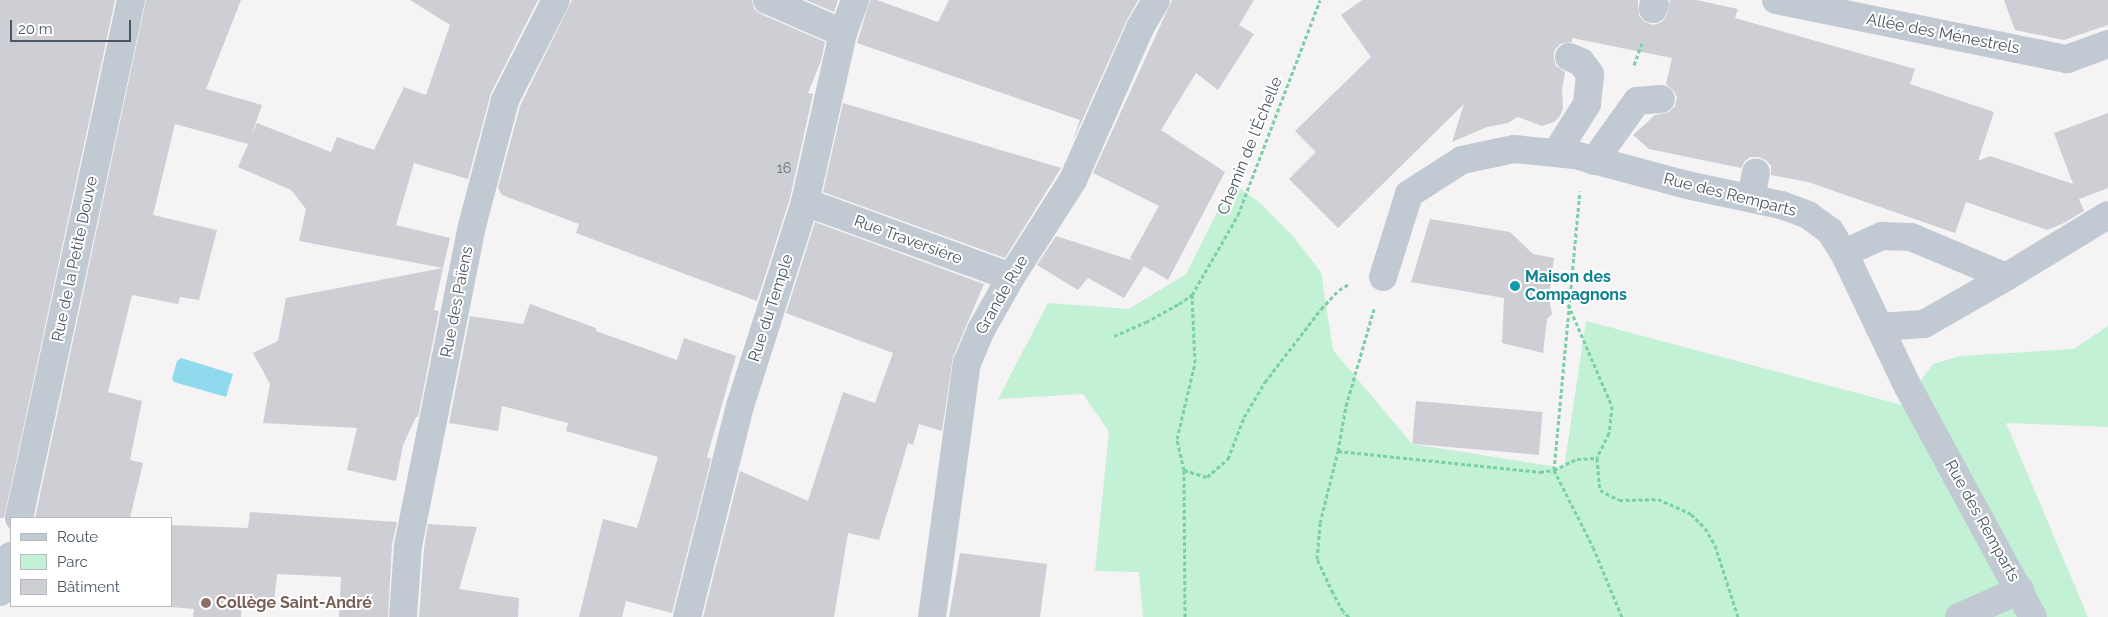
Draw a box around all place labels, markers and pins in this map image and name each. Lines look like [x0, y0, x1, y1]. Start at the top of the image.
place label: Maison des Compagnons [1525, 267, 1627, 305]
marker: Maison des Compagnons [1509, 280, 1521, 292]
place label: Collège Saint-André [216, 593, 372, 613]
marker: Collège Saint-André [200, 597, 212, 609]

